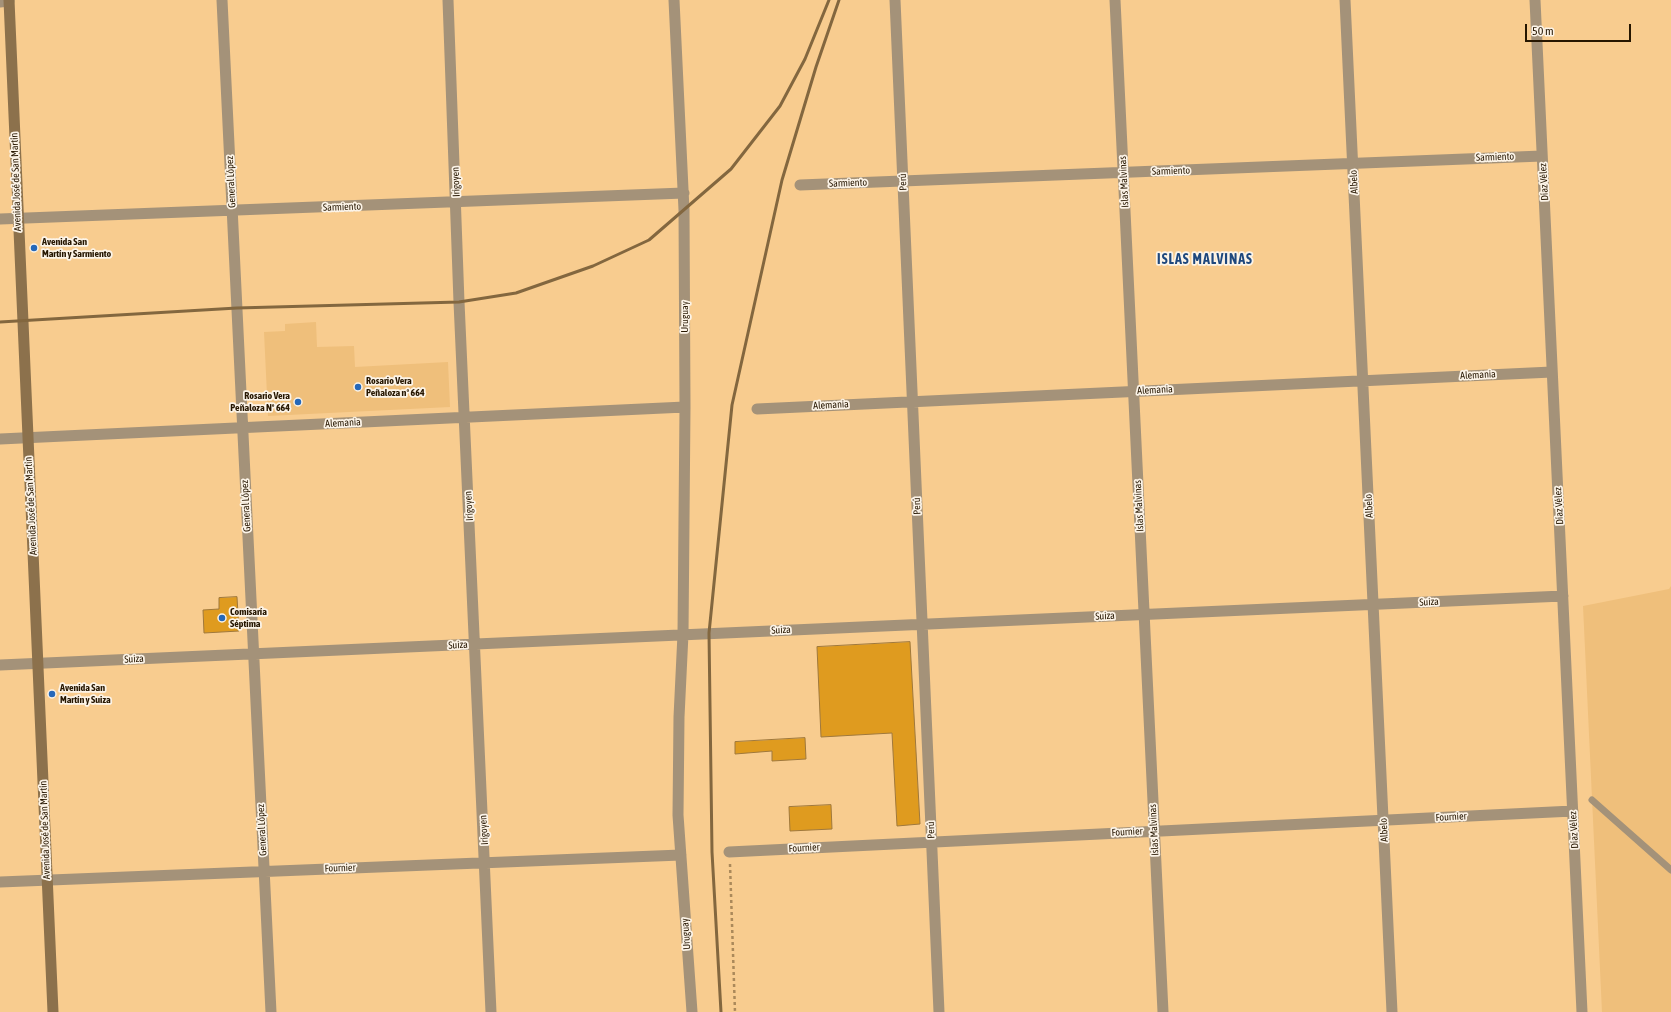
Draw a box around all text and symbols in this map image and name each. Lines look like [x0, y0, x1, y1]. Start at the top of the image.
scale bar [1527, 16, 1633, 42]
text: 50 m [1532, 24, 1554, 38]
street label: Avenida José de San Martín [8, 132, 24, 232]
street label: Sarmiento [1476, 150, 1514, 164]
street label: General López [224, 156, 238, 208]
street label: Islas Malvinas [1117, 156, 1131, 208]
street label: Díaz Vélez [1537, 163, 1551, 201]
street label: Sarmiento [1152, 164, 1190, 178]
street label: Irigoyen [449, 167, 463, 197]
street label: Albelo [1347, 170, 1361, 194]
street label: Perú [897, 173, 909, 191]
street label: Sarmiento [829, 176, 867, 190]
street label: Sarmiento [323, 200, 361, 214]
place label: Avenida San Martín y Sarmiento [42, 236, 111, 260]
marker: Avenida San Martín y Sarmiento [29, 243, 39, 253]
district label: ISLAS MALVINAS [1157, 252, 1253, 268]
street label: Uruguay [679, 301, 691, 333]
street label: Alemania [1460, 368, 1496, 382]
place label: Rosario Vera Peñaloza n° 664 [366, 375, 425, 398]
marker: Rosario Vera Peñaloza n° 664 [353, 382, 363, 392]
street label: Alemania [1137, 383, 1173, 397]
place label: Rosario Vera Peñaloza Nº 664 [230, 390, 290, 414]
marker: Rosario Vera Peñaloza Nº 664 [293, 397, 303, 407]
street label: Alemania [813, 398, 849, 412]
street label: Alemania [325, 416, 361, 430]
street label: Avenida José de San Martín [22, 456, 40, 556]
street label: General López [239, 480, 253, 532]
street label: Islas Malvinas [1132, 480, 1146, 532]
street label: Díaz Vélez [1552, 487, 1566, 525]
street label: Irigoyen [462, 491, 476, 521]
street label: Albelo [1362, 494, 1376, 518]
street label: Perú [911, 497, 923, 515]
street label: Suiza [1419, 595, 1439, 609]
place label: Comisaría Séptima [230, 606, 267, 630]
street label: Suiza [1095, 609, 1115, 623]
marker: Comisaría Séptima [217, 613, 227, 623]
street label: Suiza [771, 623, 791, 637]
street label: Suiza [448, 638, 468, 652]
street label: Suiza [124, 652, 144, 666]
place label: Avenida San Martín y Suiza [60, 682, 111, 706]
marker: Avenida San Martín y Suiza [47, 689, 57, 699]
street label: Avenida José de San Martín [37, 780, 53, 880]
street label: General López [255, 804, 269, 856]
street label: Islas Malvinas [1147, 804, 1161, 856]
street label: Fournier [1435, 810, 1467, 824]
street label: Díaz Vélez [1567, 811, 1581, 849]
street label: Irigoyen [477, 815, 491, 845]
street label: Albelo [1377, 818, 1391, 842]
street label: Perú [925, 821, 937, 839]
street label: Fournier [1111, 825, 1143, 839]
street label: Fournier [788, 841, 820, 855]
street label: Fournier [324, 861, 356, 875]
street label: Uruguay [679, 918, 693, 950]

